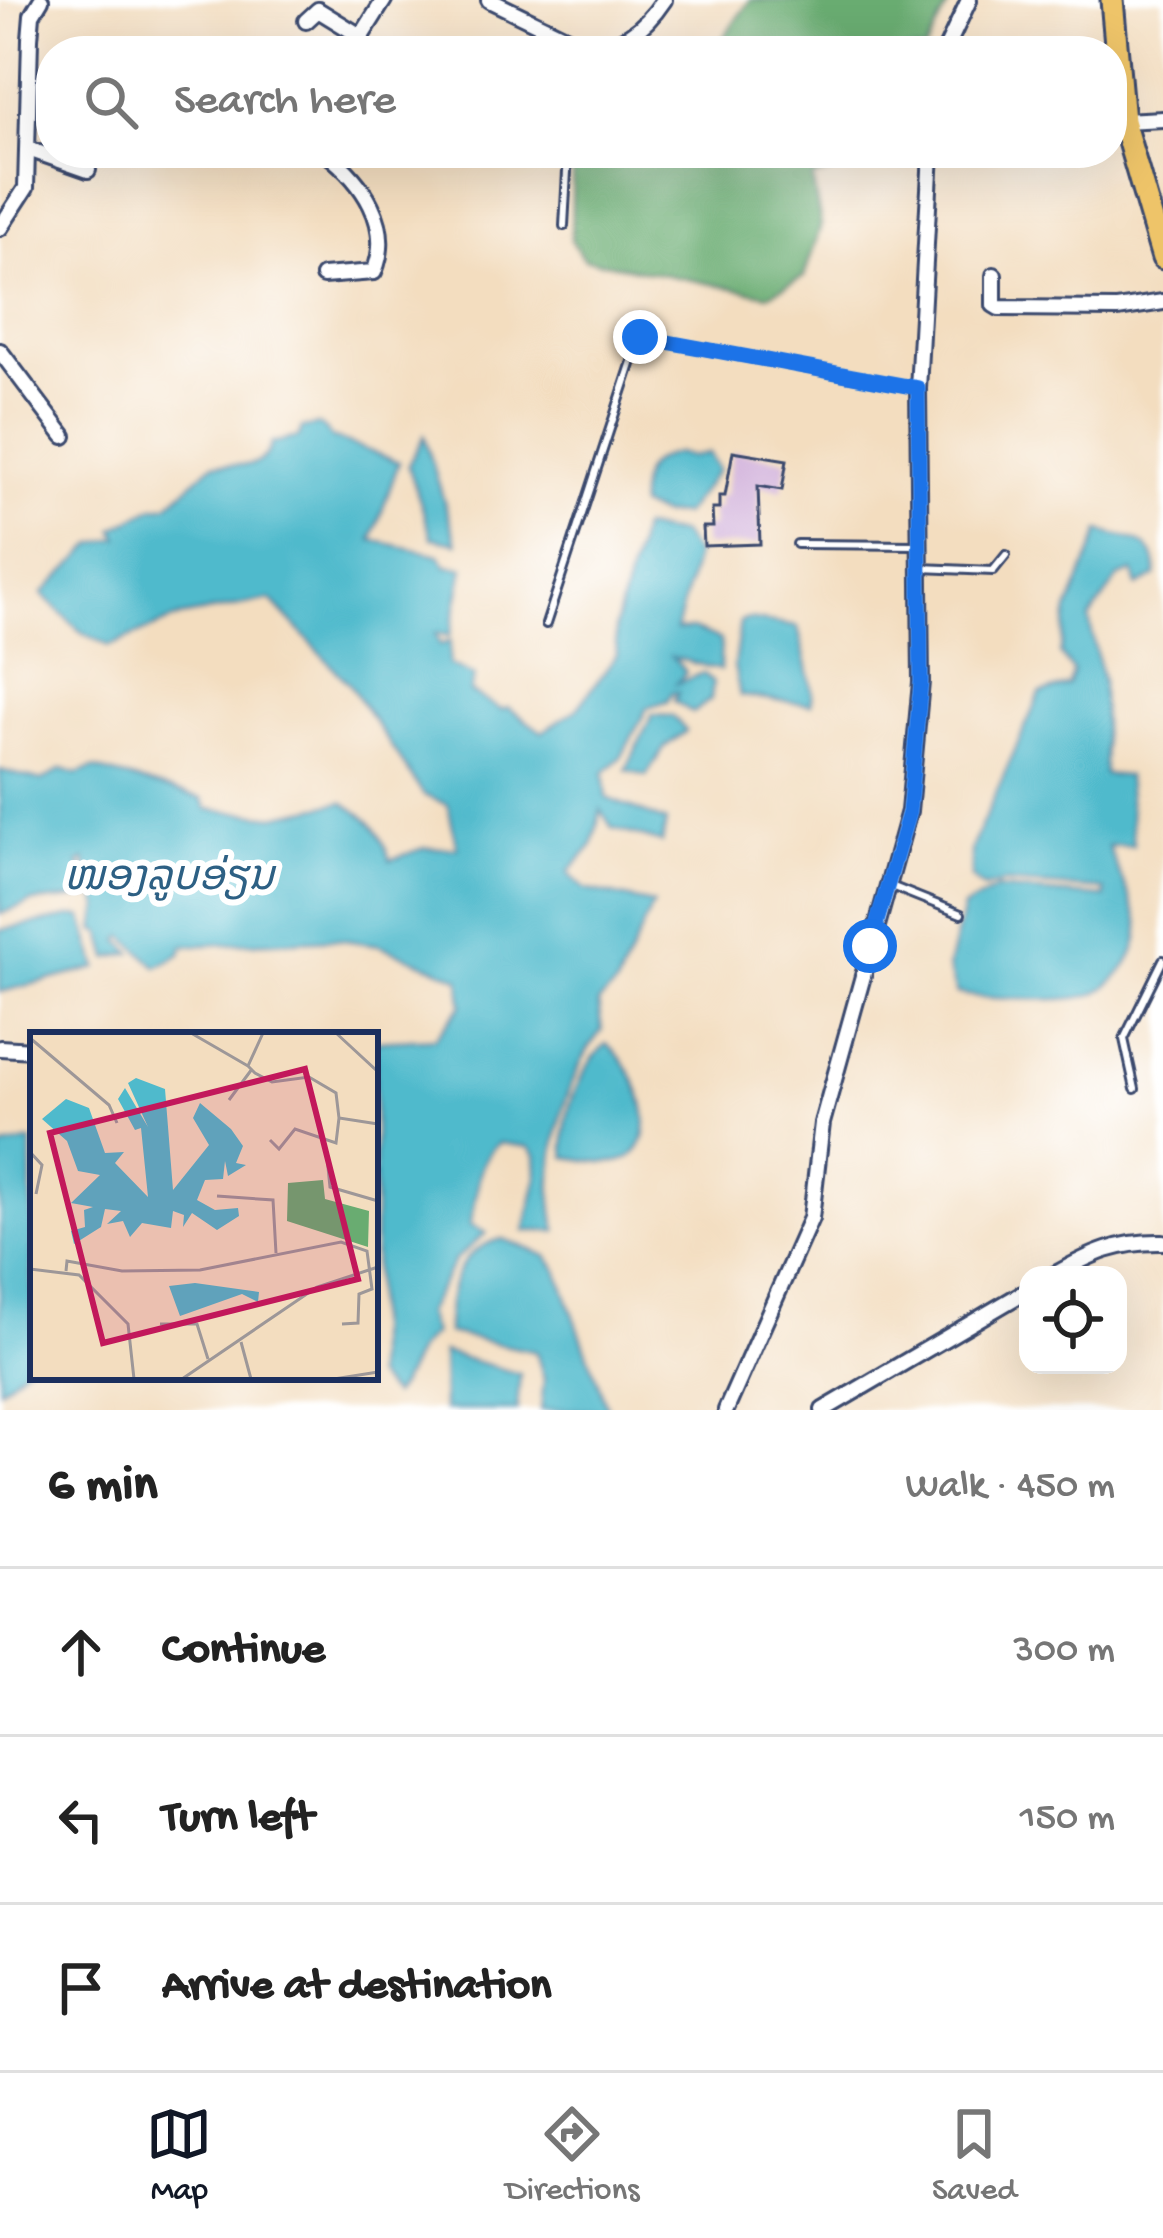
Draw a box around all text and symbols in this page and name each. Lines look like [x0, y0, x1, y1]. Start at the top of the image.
search box [36, 36, 1127, 168]
icon: search [78, 69, 144, 135]
text: Search here [174, 76, 396, 129]
route end [613, 310, 667, 364]
water label: ໜອງລູບອ່ຽນ [64, 854, 277, 906]
route start [843, 919, 897, 973]
inset map [30, 1032, 378, 1380]
map controls [1019, 1266, 1127, 1374]
button: locate [1019, 1266, 1127, 1374]
text: 6 min [48, 1458, 157, 1518]
text: Walk · 450 m [905, 1465, 1115, 1511]
icon: ahead [48, 1619, 114, 1685]
text: Continue [162, 1625, 325, 1678]
text: 300 m [1014, 1629, 1115, 1675]
icon: left [48, 1787, 114, 1853]
text: Turn left [162, 1793, 314, 1846]
text: 150 m [1020, 1797, 1115, 1843]
icon: arrive [48, 1955, 114, 2021]
text: Arrive at destination [162, 1961, 551, 2014]
tab: Map [146, 2101, 212, 2211]
tab: Directions [505, 2101, 639, 2211]
tab: Saved [932, 2101, 1017, 2211]

